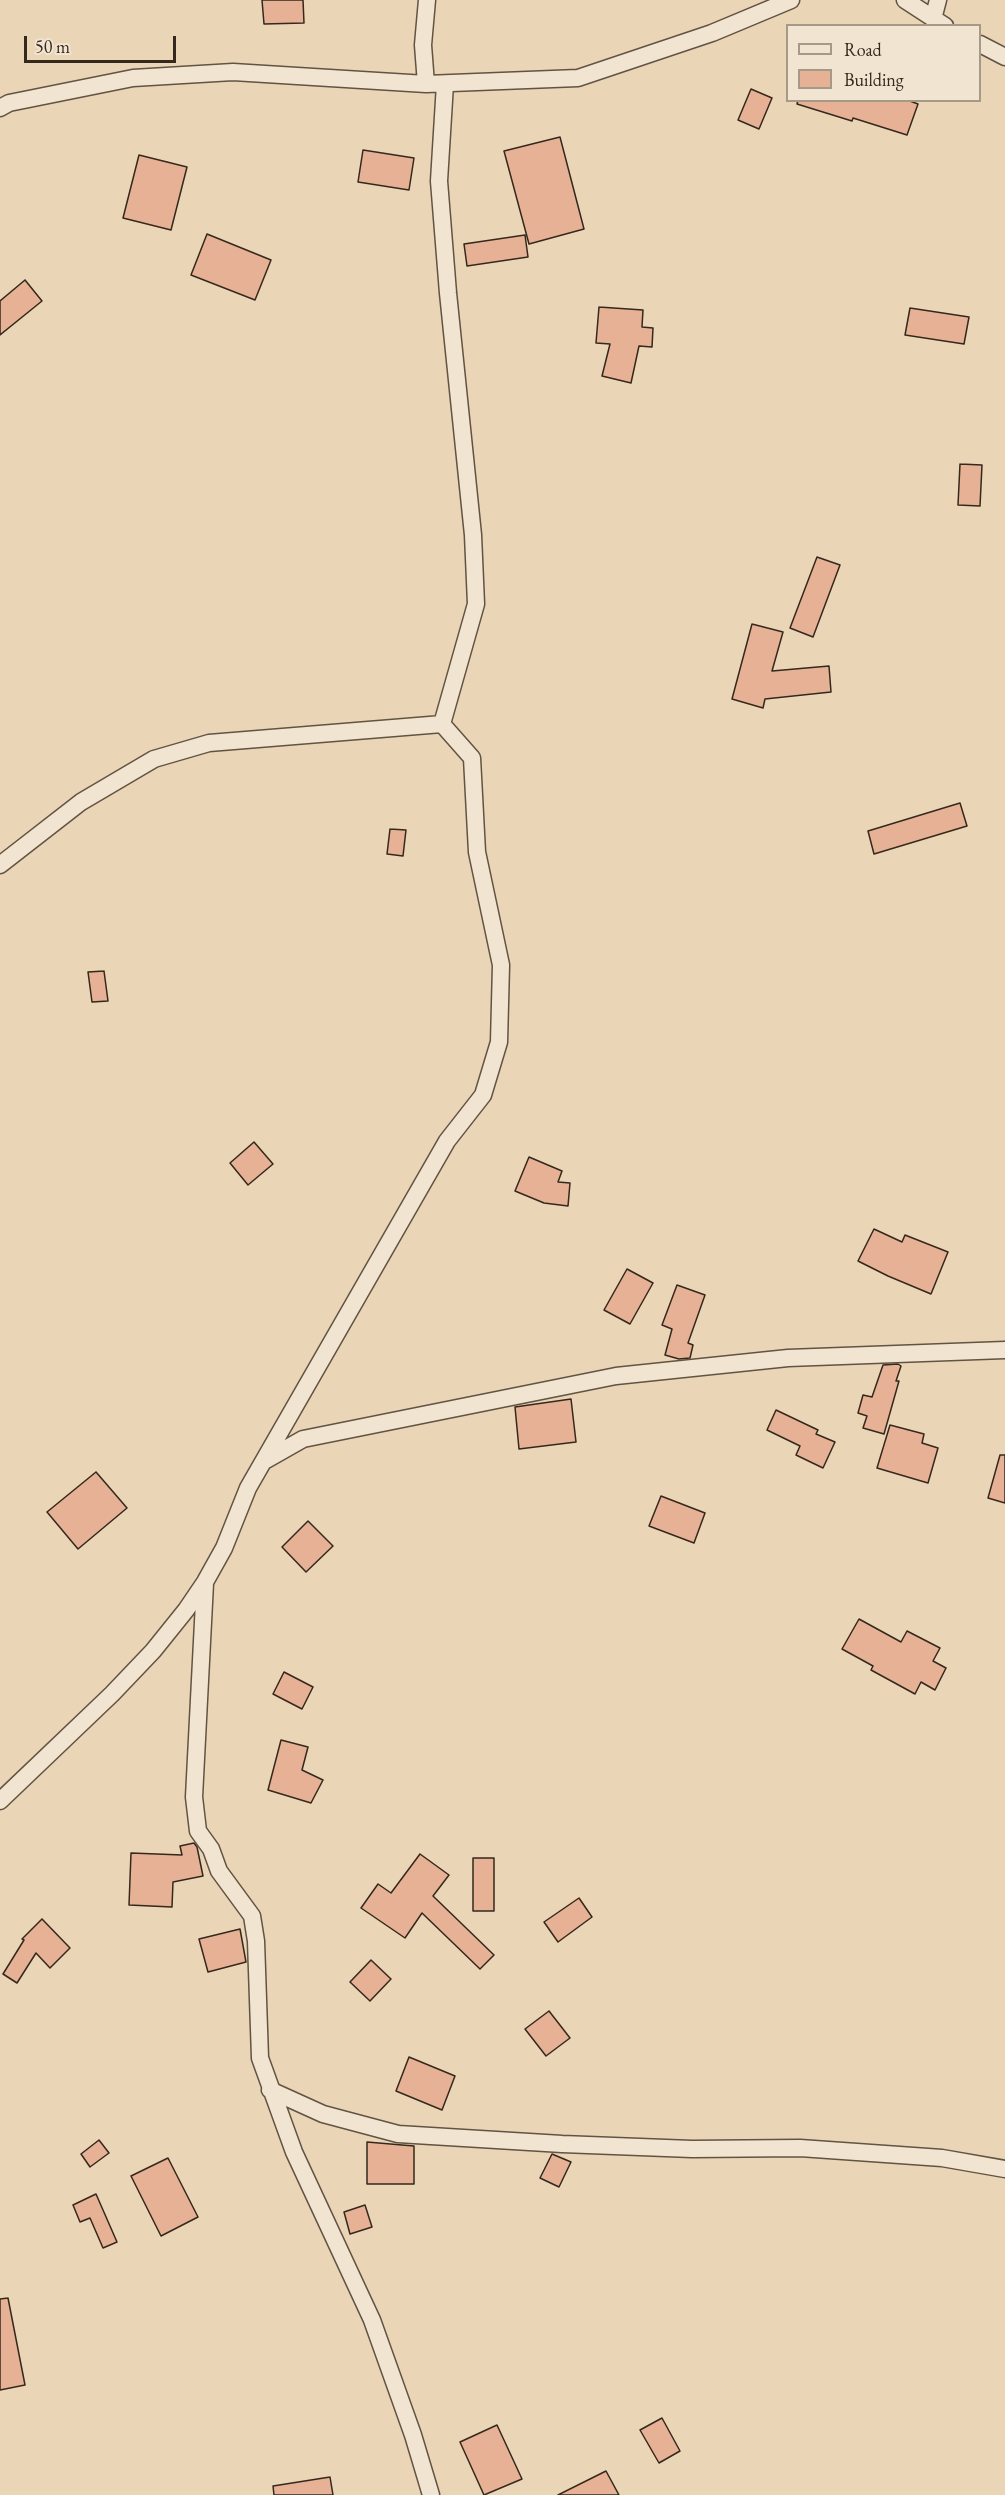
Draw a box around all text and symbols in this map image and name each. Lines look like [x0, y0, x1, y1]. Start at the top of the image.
scale bar [27, 24, 178, 62]
legend [786, 24, 981, 102]
text: 50 m [35, 35, 70, 58]
text: Road [844, 38, 882, 61]
text: Building [844, 68, 904, 91]

